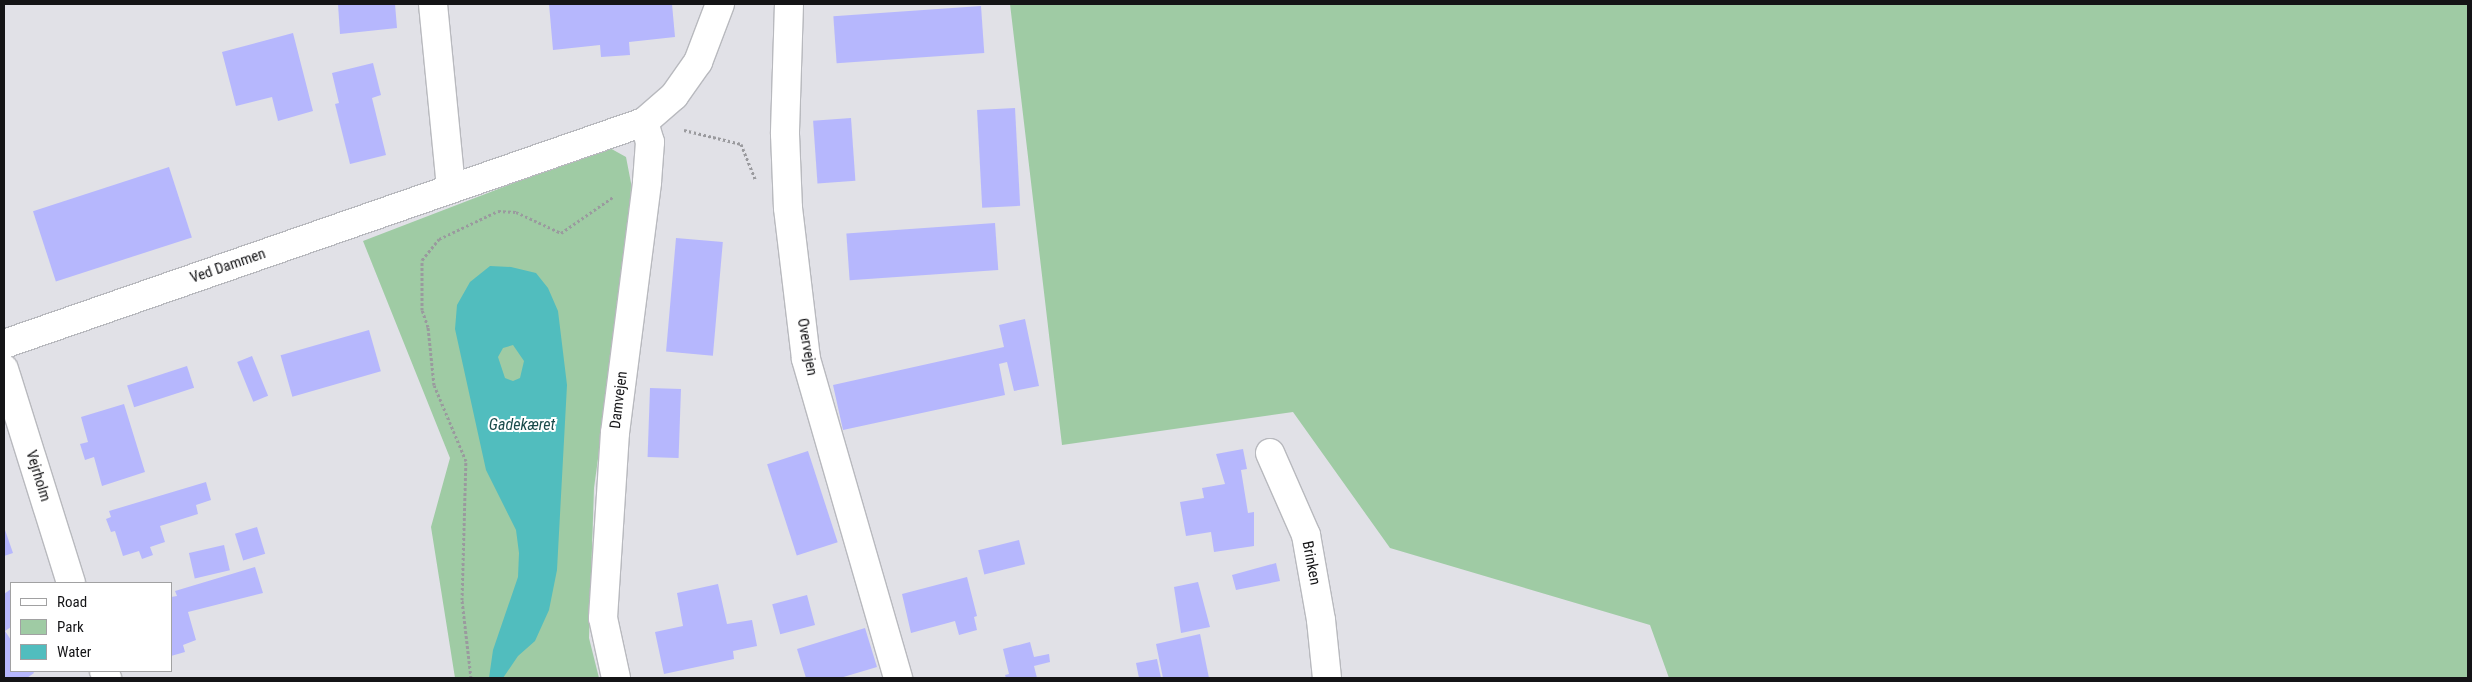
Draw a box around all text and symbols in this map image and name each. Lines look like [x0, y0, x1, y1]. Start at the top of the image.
street label: Ved Dammen [188, 245, 268, 287]
street label: Overvejen [793, 317, 821, 377]
street label: Damvejen [607, 370, 631, 430]
water label: Gadekæret [489, 415, 555, 435]
street label: Vejrholm [22, 448, 54, 504]
street label: Brinken [1298, 540, 1324, 586]
legend [10, 582, 172, 672]
text: Road [57, 593, 87, 611]
text: Park [57, 618, 84, 636]
text: Water [57, 643, 91, 661]

